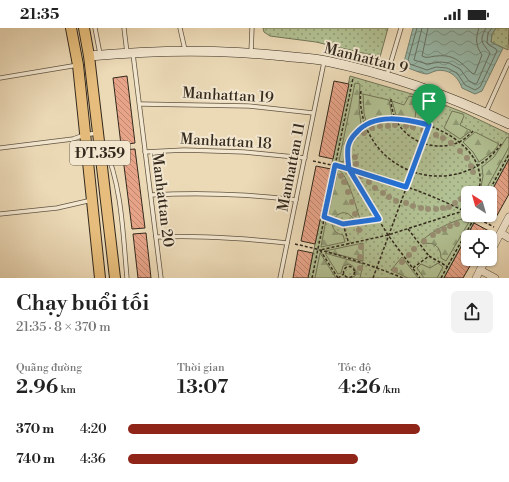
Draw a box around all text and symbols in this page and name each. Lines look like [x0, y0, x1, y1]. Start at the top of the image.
text: 21:35 [20, 5, 59, 24]
street label: Manhattan 9 [322, 39, 410, 78]
street label: Manhattan 19 [182, 84, 274, 107]
pin [412, 84, 446, 125]
icon: arrive [418, 90, 440, 112]
street label: Manhattan 11 [274, 120, 310, 213]
street label: Manhattan 18 [179, 130, 272, 153]
road number: ĐT.359 [70, 141, 130, 165]
street label: Manhattan 20 [147, 152, 178, 249]
north arrow [461, 186, 497, 222]
map controls [461, 186, 497, 266]
button: locate [461, 230, 497, 266]
text: Chạy buổi tối [16, 290, 149, 317]
button: share [451, 291, 493, 333]
text: 21:35 · 8 × 370 m [16, 319, 111, 335]
text: Quãng đường [16, 361, 82, 375]
text: Thời gian [177, 361, 225, 375]
text: Tốc độ [338, 361, 371, 375]
text: 2.96 [16, 375, 58, 400]
text: 13:07 [177, 375, 228, 400]
text: 4:26 [338, 375, 381, 400]
text: km [58, 383, 76, 397]
text: /km [381, 383, 400, 397]
text: 370 m [16, 421, 54, 437]
text: 4:20 [80, 421, 107, 437]
text: 740 m [16, 451, 55, 467]
text: 4:36 [80, 451, 106, 467]

